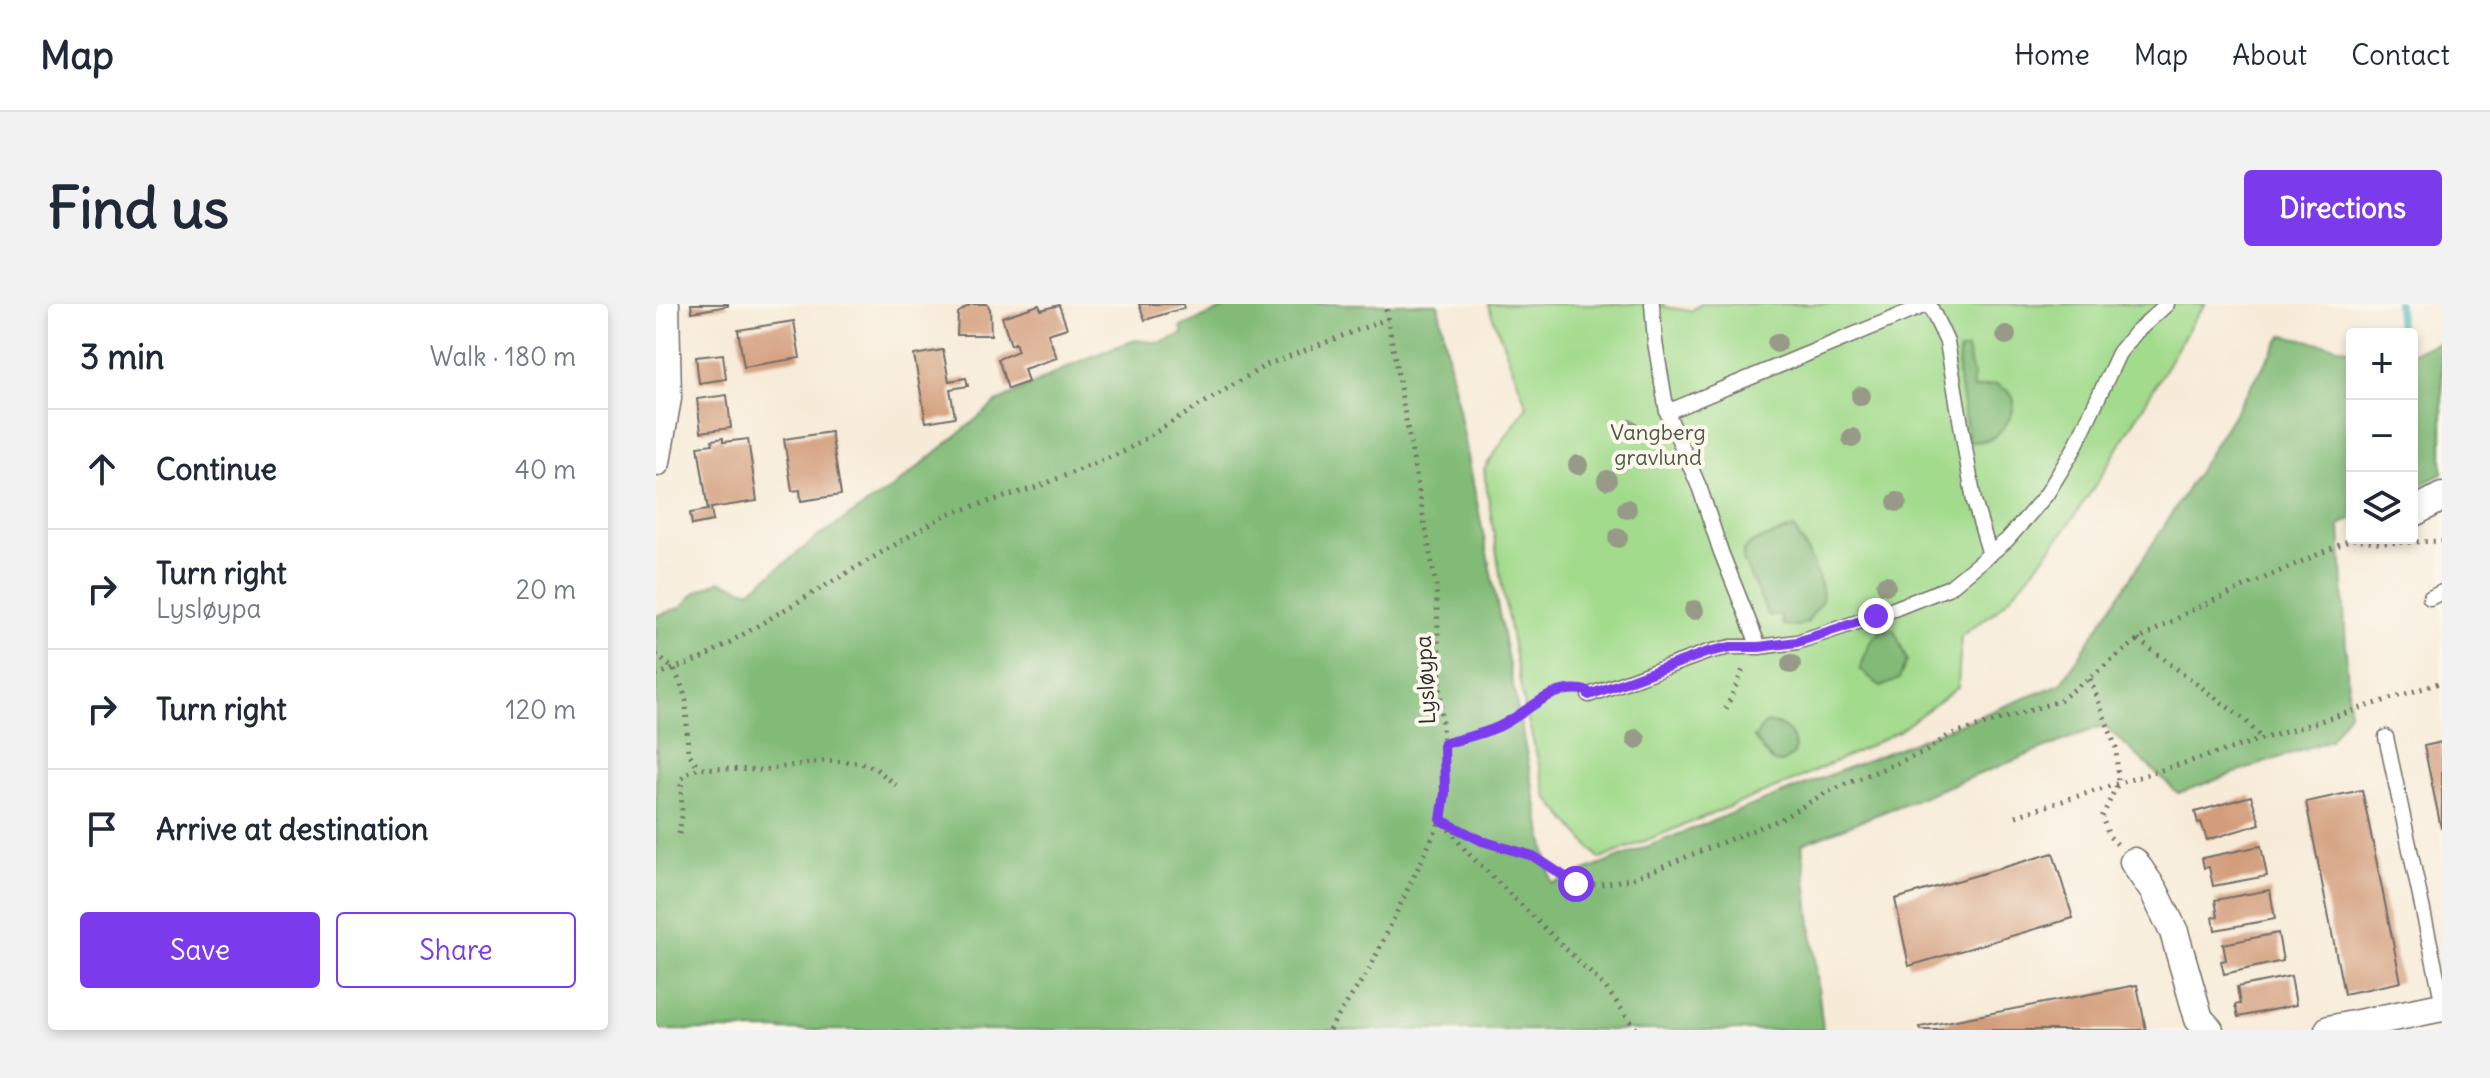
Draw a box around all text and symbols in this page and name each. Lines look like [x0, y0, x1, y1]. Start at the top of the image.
text: Map [40, 32, 114, 79]
text: Home [2014, 37, 2090, 73]
text: Map [2134, 37, 2188, 73]
text: About [2232, 37, 2307, 73]
text: Contact [2351, 37, 2450, 73]
button: Directions [2244, 170, 2442, 246]
text: Find us [48, 173, 229, 243]
map controls [2346, 328, 2418, 544]
button: + [2346, 328, 2418, 400]
text: 3 min [80, 335, 165, 378]
text: Walk · 180 m [430, 340, 576, 373]
button: − [2346, 400, 2418, 472]
park label: Vangberg gravlund [1610, 418, 1706, 471]
icon: ahead [80, 447, 124, 491]
text: Continue [156, 450, 277, 488]
text: 40 m [515, 453, 576, 486]
button: layers [2346, 472, 2418, 544]
text: Turn right [156, 554, 287, 592]
icon: right [80, 567, 124, 611]
text: 20 m [516, 573, 576, 606]
text: Lysløypa [156, 592, 261, 625]
route end [1858, 598, 1894, 634]
street label: Lysløypa [1409, 635, 1441, 725]
icon: right [80, 687, 124, 731]
text: Turn right [156, 690, 287, 728]
text: 120 m [505, 693, 576, 726]
icon: arrive [80, 807, 124, 851]
text: Arrive at destination [156, 810, 428, 848]
route start [1558, 866, 1594, 902]
button: Save [80, 912, 320, 988]
button: Share [336, 912, 576, 988]

